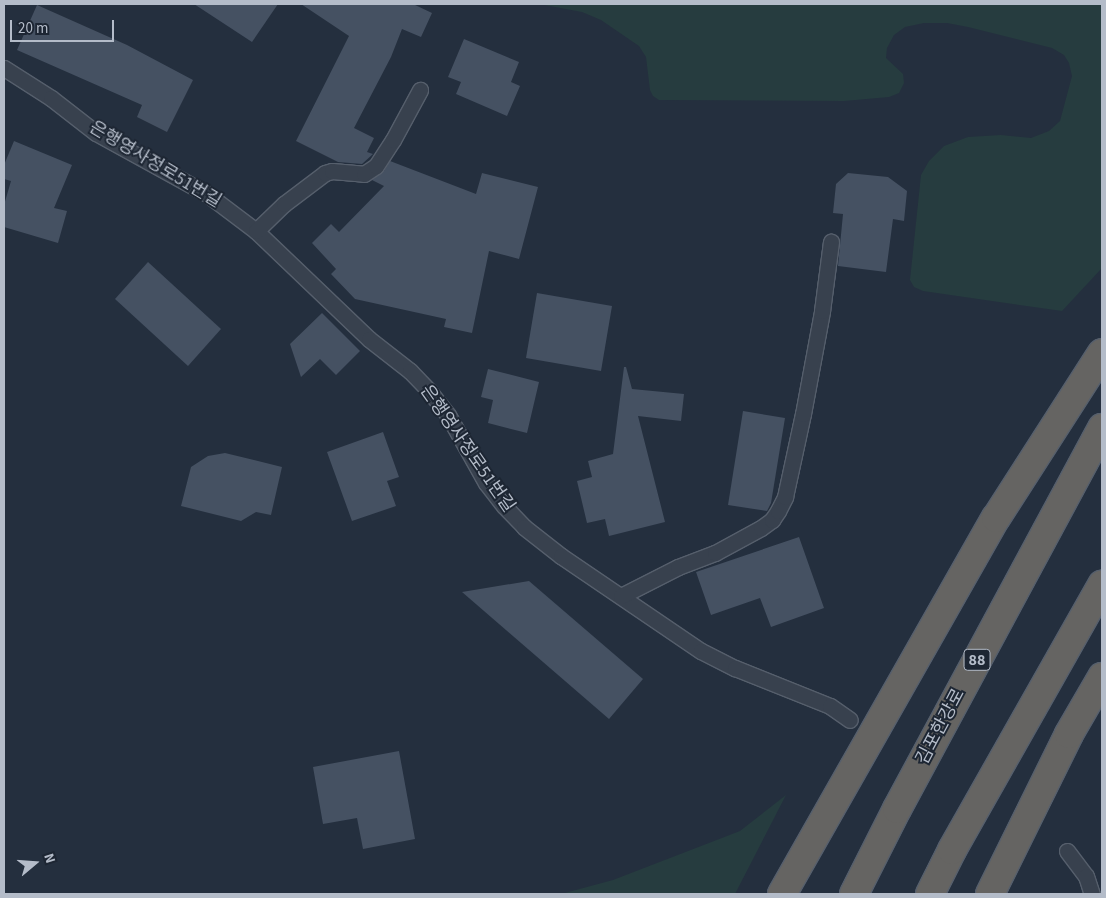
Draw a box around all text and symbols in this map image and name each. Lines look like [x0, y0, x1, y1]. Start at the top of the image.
scale bar [12, 10, 116, 42]
text: 20 m [18, 18, 48, 39]
street label: 은행영사정로51번길 [85, 117, 225, 213]
street label: 은행영사정로51번길 [415, 381, 519, 517]
road number: 88 [963, 646, 991, 674]
street label: 김포한강로 [912, 685, 970, 769]
north arrow [10, 838, 60, 888]
text: N [38, 851, 60, 866]

